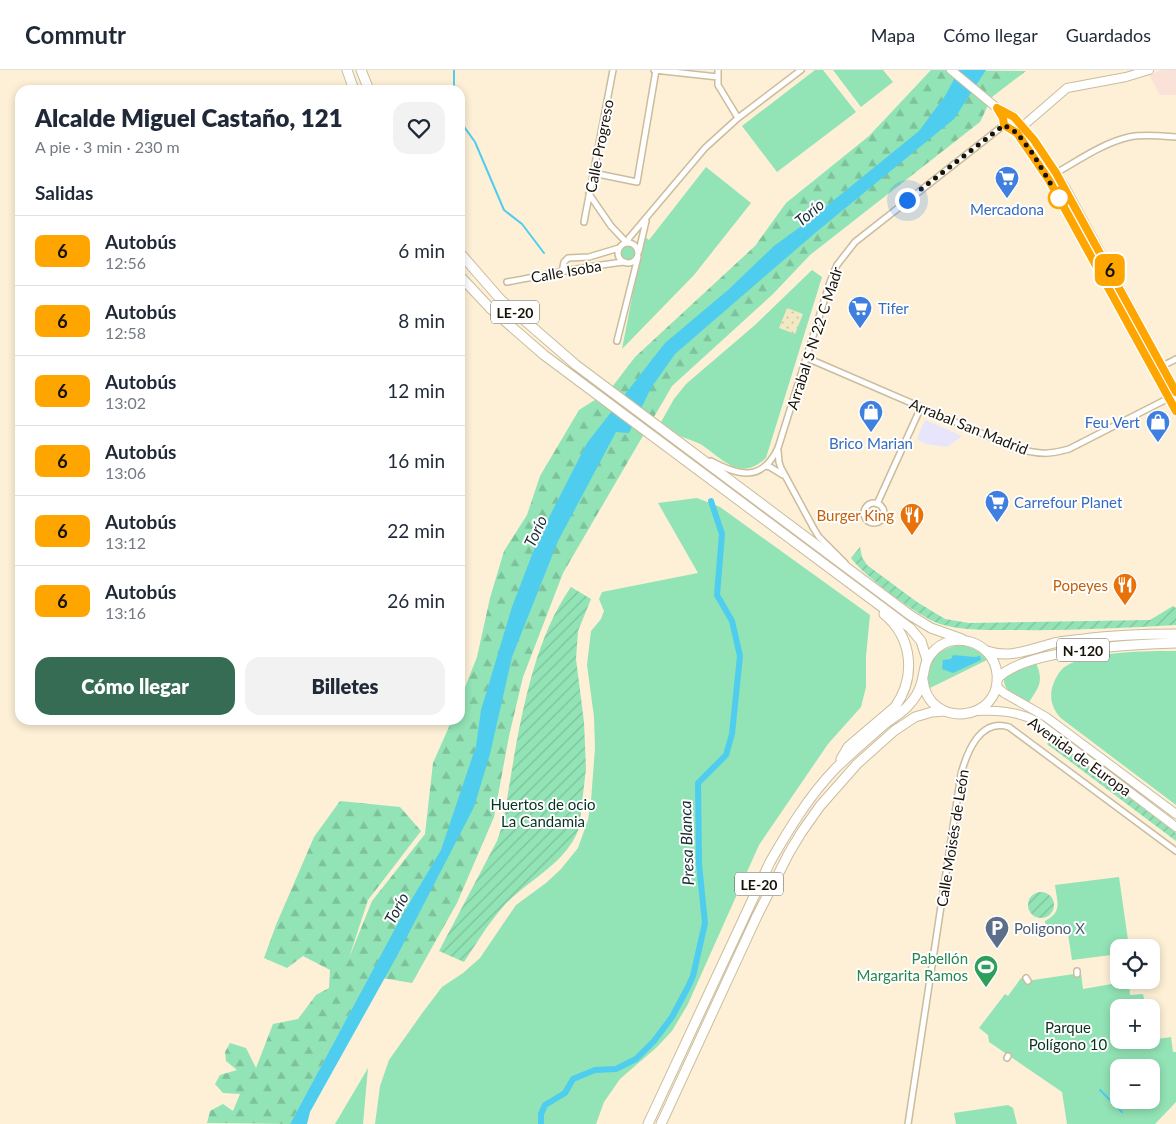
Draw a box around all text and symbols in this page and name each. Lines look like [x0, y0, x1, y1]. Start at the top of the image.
text: Commutr [25, 20, 126, 49]
text: Mapa [871, 24, 915, 46]
text: Cómo llegar [943, 24, 1038, 46]
text: Guardados [1066, 24, 1151, 46]
street label: Calle Progreso [581, 98, 617, 194]
button: heart [393, 102, 445, 154]
text: Alcalde Miguel Castaño, 121 [35, 103, 343, 132]
text: A pie · 3 min · 230 m [35, 137, 180, 156]
supermarket icon: Mercadona [994, 165, 1020, 199]
text: Salidas [35, 181, 93, 204]
unlabelled marker [1048, 187, 1070, 209]
your location [895, 188, 920, 213]
water label: Torío [790, 194, 828, 230]
place label: Mercadona [970, 200, 1044, 218]
text: Autobús [105, 230, 176, 253]
text: 6 min [398, 239, 445, 262]
text: 6 [57, 240, 68, 262]
text: 12:56 [105, 253, 146, 272]
line badge: 6 [1094, 254, 1126, 286]
street label: Calle Isoba [529, 256, 603, 286]
text: 6 [1105, 259, 1115, 281]
street label: Arrabal S N 22 C Madr [782, 264, 846, 412]
supermarket icon: Tifer [847, 295, 873, 329]
place label: Tifer [878, 299, 909, 317]
text: Autobús [105, 300, 176, 323]
road number: LE-20 [491, 300, 539, 323]
text: 8 min [398, 309, 445, 332]
text: 6 [57, 310, 68, 332]
text: 12:58 [105, 323, 146, 342]
text: Autobús [105, 370, 176, 393]
text: 12 min [387, 379, 445, 402]
text: 6 [57, 380, 68, 402]
text: 13:02 [105, 393, 146, 412]
street label: Arrabal San Madrid [907, 394, 1031, 458]
shop icon: Brico Marian [858, 399, 884, 433]
shop icon: Feu Vert [1145, 409, 1171, 443]
place label: Feu Vert [1085, 413, 1141, 431]
place label: Brico Marian [829, 434, 913, 452]
text: Autobús [105, 440, 176, 463]
text: 16 min [387, 449, 445, 472]
text: 6 [57, 450, 68, 472]
text: 13:06 [105, 463, 146, 482]
supermarket icon: Carrefour Planet [984, 489, 1010, 523]
place label: Carrefour Planet [1014, 493, 1123, 511]
restaurant icon: Burger King [899, 502, 925, 536]
place label: Burger King [817, 506, 894, 524]
text: Autobús [105, 510, 176, 533]
water label: Torío [519, 512, 551, 550]
text: 22 min [387, 519, 445, 542]
text: 6 [57, 520, 68, 542]
text: 13:12 [105, 533, 146, 552]
restaurant icon: Popeyes [1112, 572, 1138, 606]
place label: Popeyes [1053, 576, 1108, 594]
text: Autobús [105, 580, 176, 603]
text: 26 min [387, 589, 445, 612]
text: 6 [57, 590, 68, 612]
text: 13:16 [105, 603, 146, 622]
road number: N-120 [1057, 638, 1109, 662]
button: Cómo llegar [35, 657, 235, 715]
button: Billetes [245, 657, 445, 715]
street label: Avenida de Europa [1025, 713, 1135, 799]
street label: Calle Moisés de León [932, 768, 972, 908]
park label: Huertos de ocio La Candamia [490, 795, 596, 830]
water label: Presa Blanca [675, 800, 697, 886]
road number: LE-20 [735, 872, 783, 896]
water label: Torío [380, 889, 412, 927]
parking icon: Poligono X [984, 915, 1010, 949]
place label: Poligono X [1014, 919, 1085, 937]
map controls [1110, 939, 1160, 1109]
button: locate [1110, 939, 1160, 989]
place label: Pabellón Margarita Ramos [856, 949, 968, 984]
sports icon: Pabellón Margarita Ramos [973, 954, 999, 988]
button: + [1110, 999, 1160, 1049]
park label: Parque Polígono 10 [1029, 1018, 1108, 1053]
button: − [1110, 1059, 1160, 1109]

